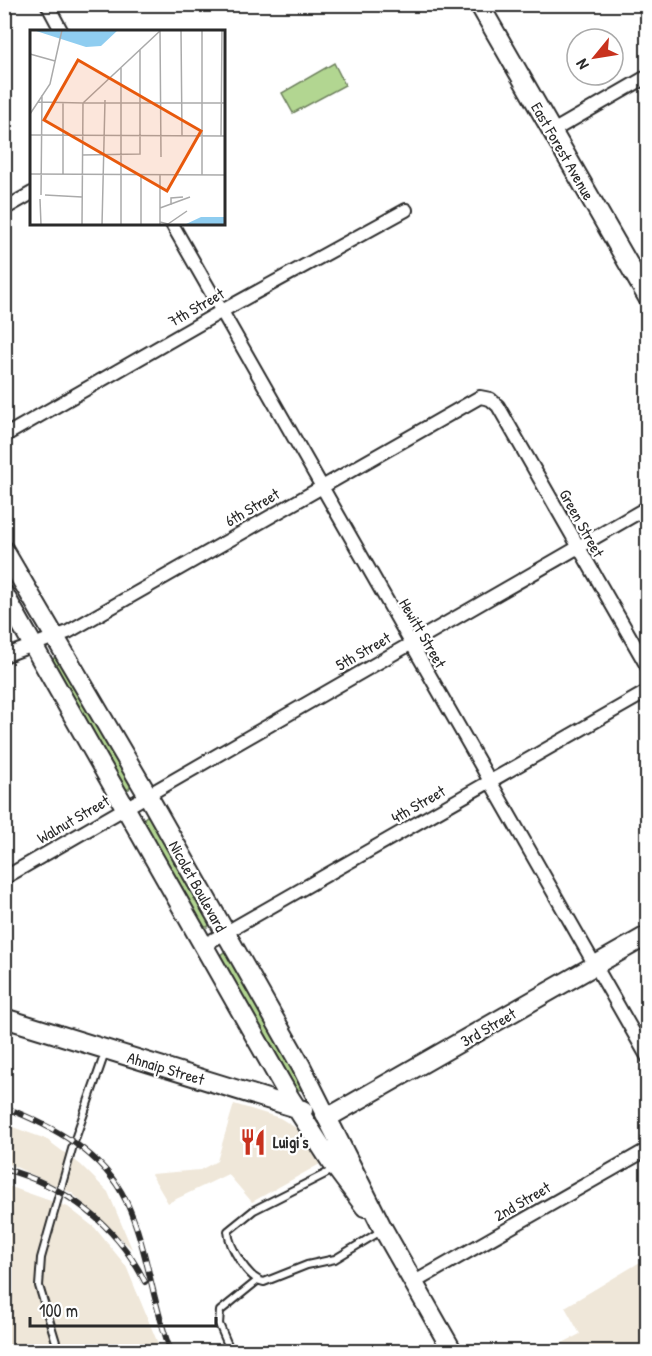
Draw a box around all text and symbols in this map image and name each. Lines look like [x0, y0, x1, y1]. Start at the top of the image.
north arrow [565, 27, 625, 87]
inset map [30, 30, 225, 225]
text: N [570, 55, 594, 74]
street label: East Forest Avenue [526, 98, 600, 204]
street label: 7th Street [164, 282, 228, 332]
street label: 6th Street [221, 482, 284, 531]
street label: Green Street [554, 485, 610, 561]
street label: Hewitt Street [394, 594, 452, 672]
street label: 5th Street [332, 626, 395, 676]
street label: 4th Street [387, 779, 450, 828]
street label: Walnut Street [33, 789, 114, 849]
street label: Nicolet Boulevard [164, 836, 232, 936]
street label: 3rd Street [456, 1002, 520, 1052]
street label: Ahnaip Street [125, 1046, 208, 1090]
restaurant icon: Luigi's [238, 1127, 268, 1157]
place label: Luigi's [273, 1131, 309, 1154]
street label: 2nd Street [490, 1176, 555, 1226]
scale bar [30, 1290, 216, 1328]
text: 100 m [39, 1298, 78, 1323]

